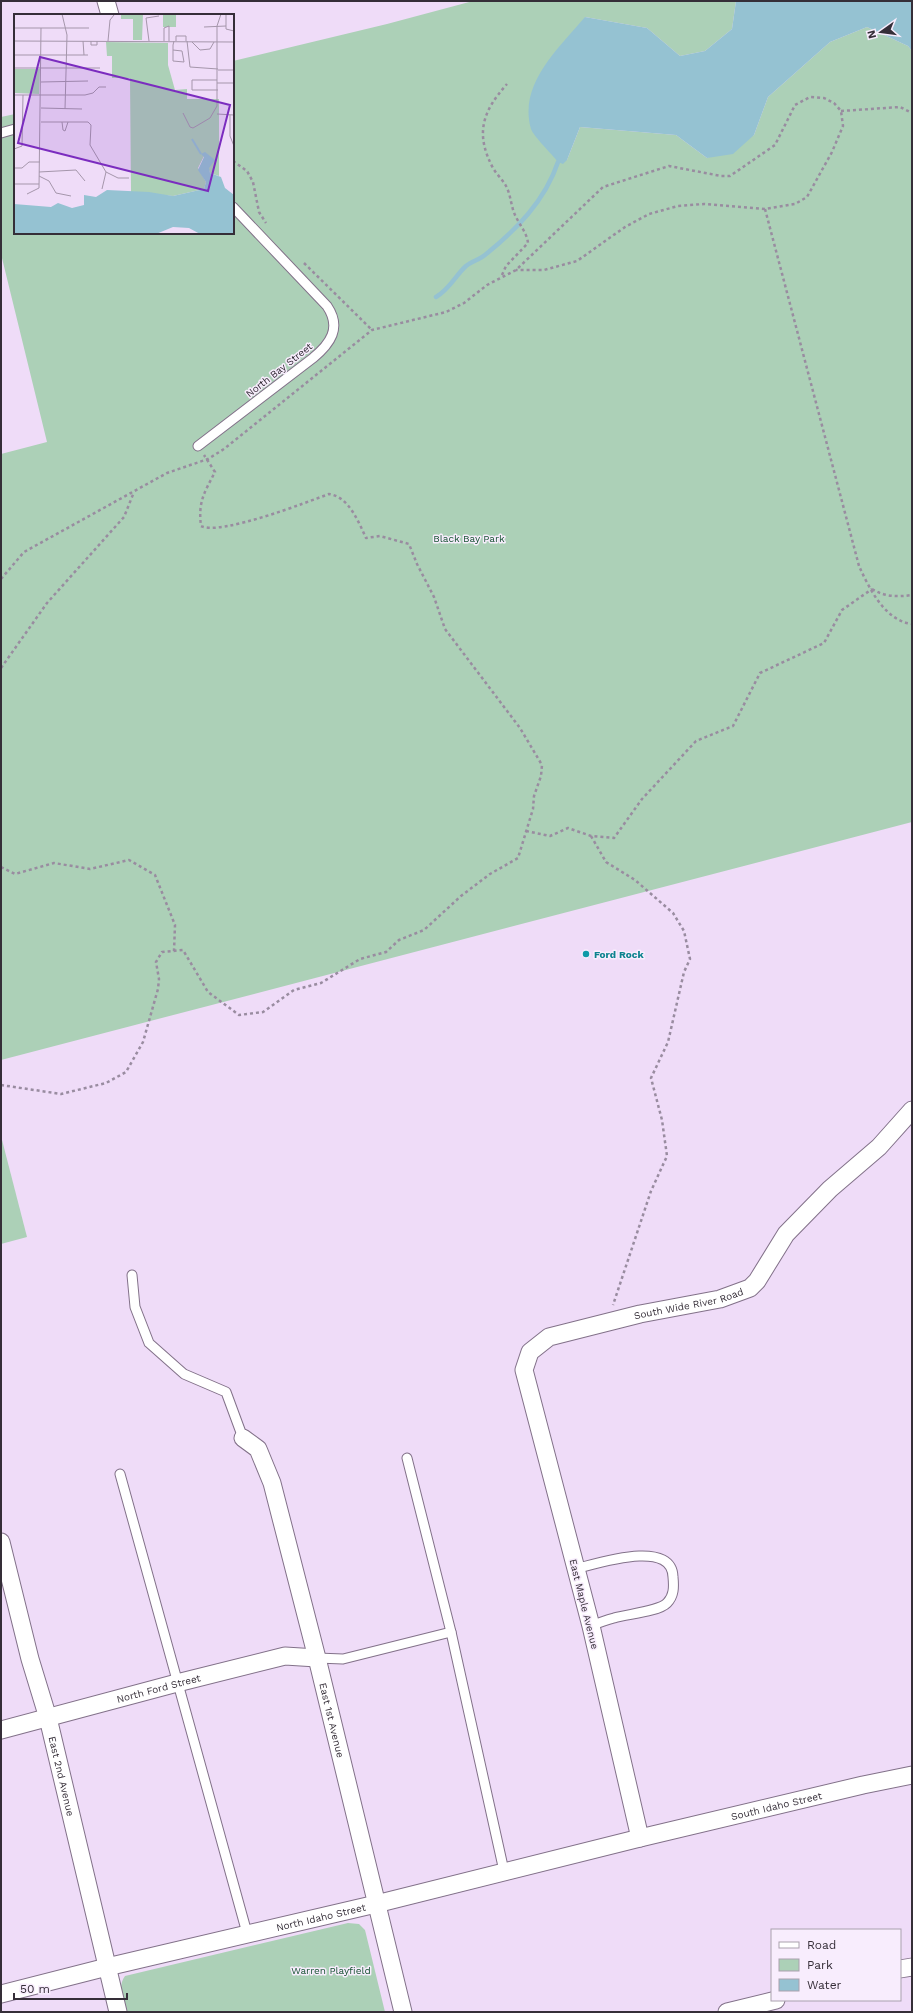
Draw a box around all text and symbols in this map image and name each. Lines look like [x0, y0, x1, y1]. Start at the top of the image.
north arrow [861, 12, 901, 52]
inset map [14, 14, 234, 234]
text: N [864, 29, 879, 40]
street label: North Bay Street [244, 340, 315, 399]
park label: Black Bay Park [433, 533, 505, 544]
marker: Ford Rock [581, 949, 591, 959]
place label: Ford Rock [594, 949, 644, 960]
street label: South Wide River Road [633, 1285, 745, 1321]
street label: East Maple Avenue [567, 1558, 601, 1650]
street label: North Ford Street [115, 1672, 202, 1704]
street label: East 1st Avenue [318, 1682, 347, 1759]
street label: East 2nd Avenue [47, 1735, 77, 1817]
street label: South Idaho Street [730, 1789, 824, 1822]
street label: North Idaho Street [275, 1901, 367, 1933]
legend [771, 1929, 901, 2001]
text: Road [807, 1938, 836, 1952]
text: Park [807, 1958, 833, 1972]
park label: Warren Playfield [291, 1965, 371, 1976]
scale bar [14, 1975, 127, 2001]
text: Water [807, 1978, 842, 1992]
text: 50 m [20, 1982, 50, 1996]

